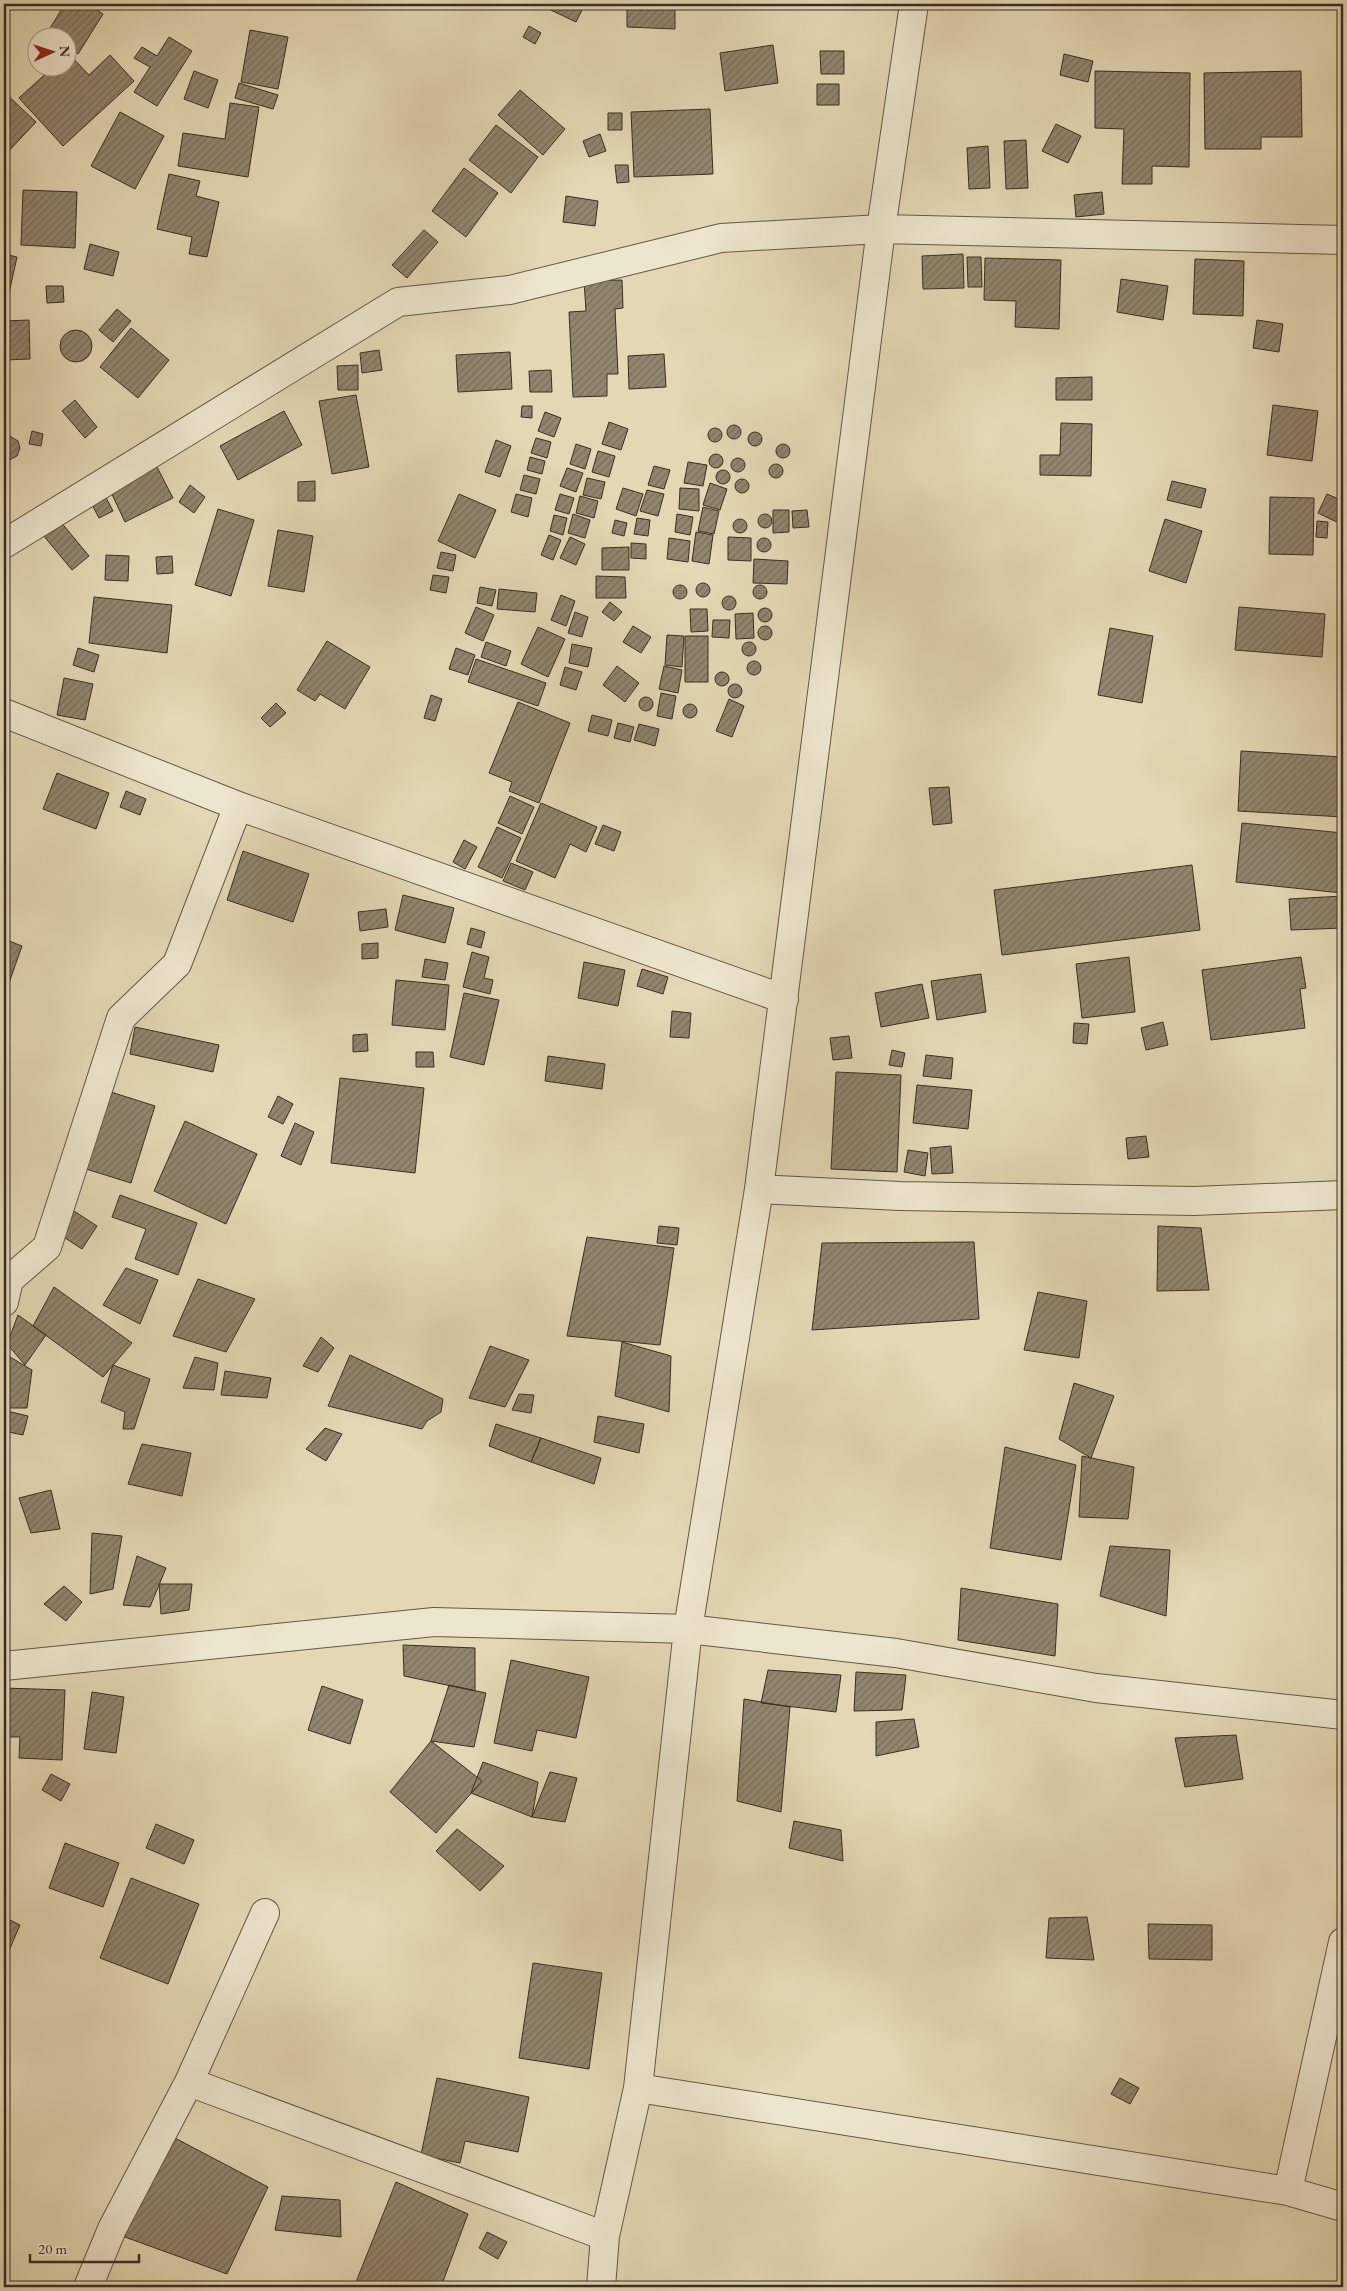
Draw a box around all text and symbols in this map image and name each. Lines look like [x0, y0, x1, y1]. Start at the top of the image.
north arrow [28, 28, 78, 78]
text: N [56, 45, 74, 58]
scale bar [30, 2231, 139, 2263]
text: 20 m [38, 2239, 67, 2258]

